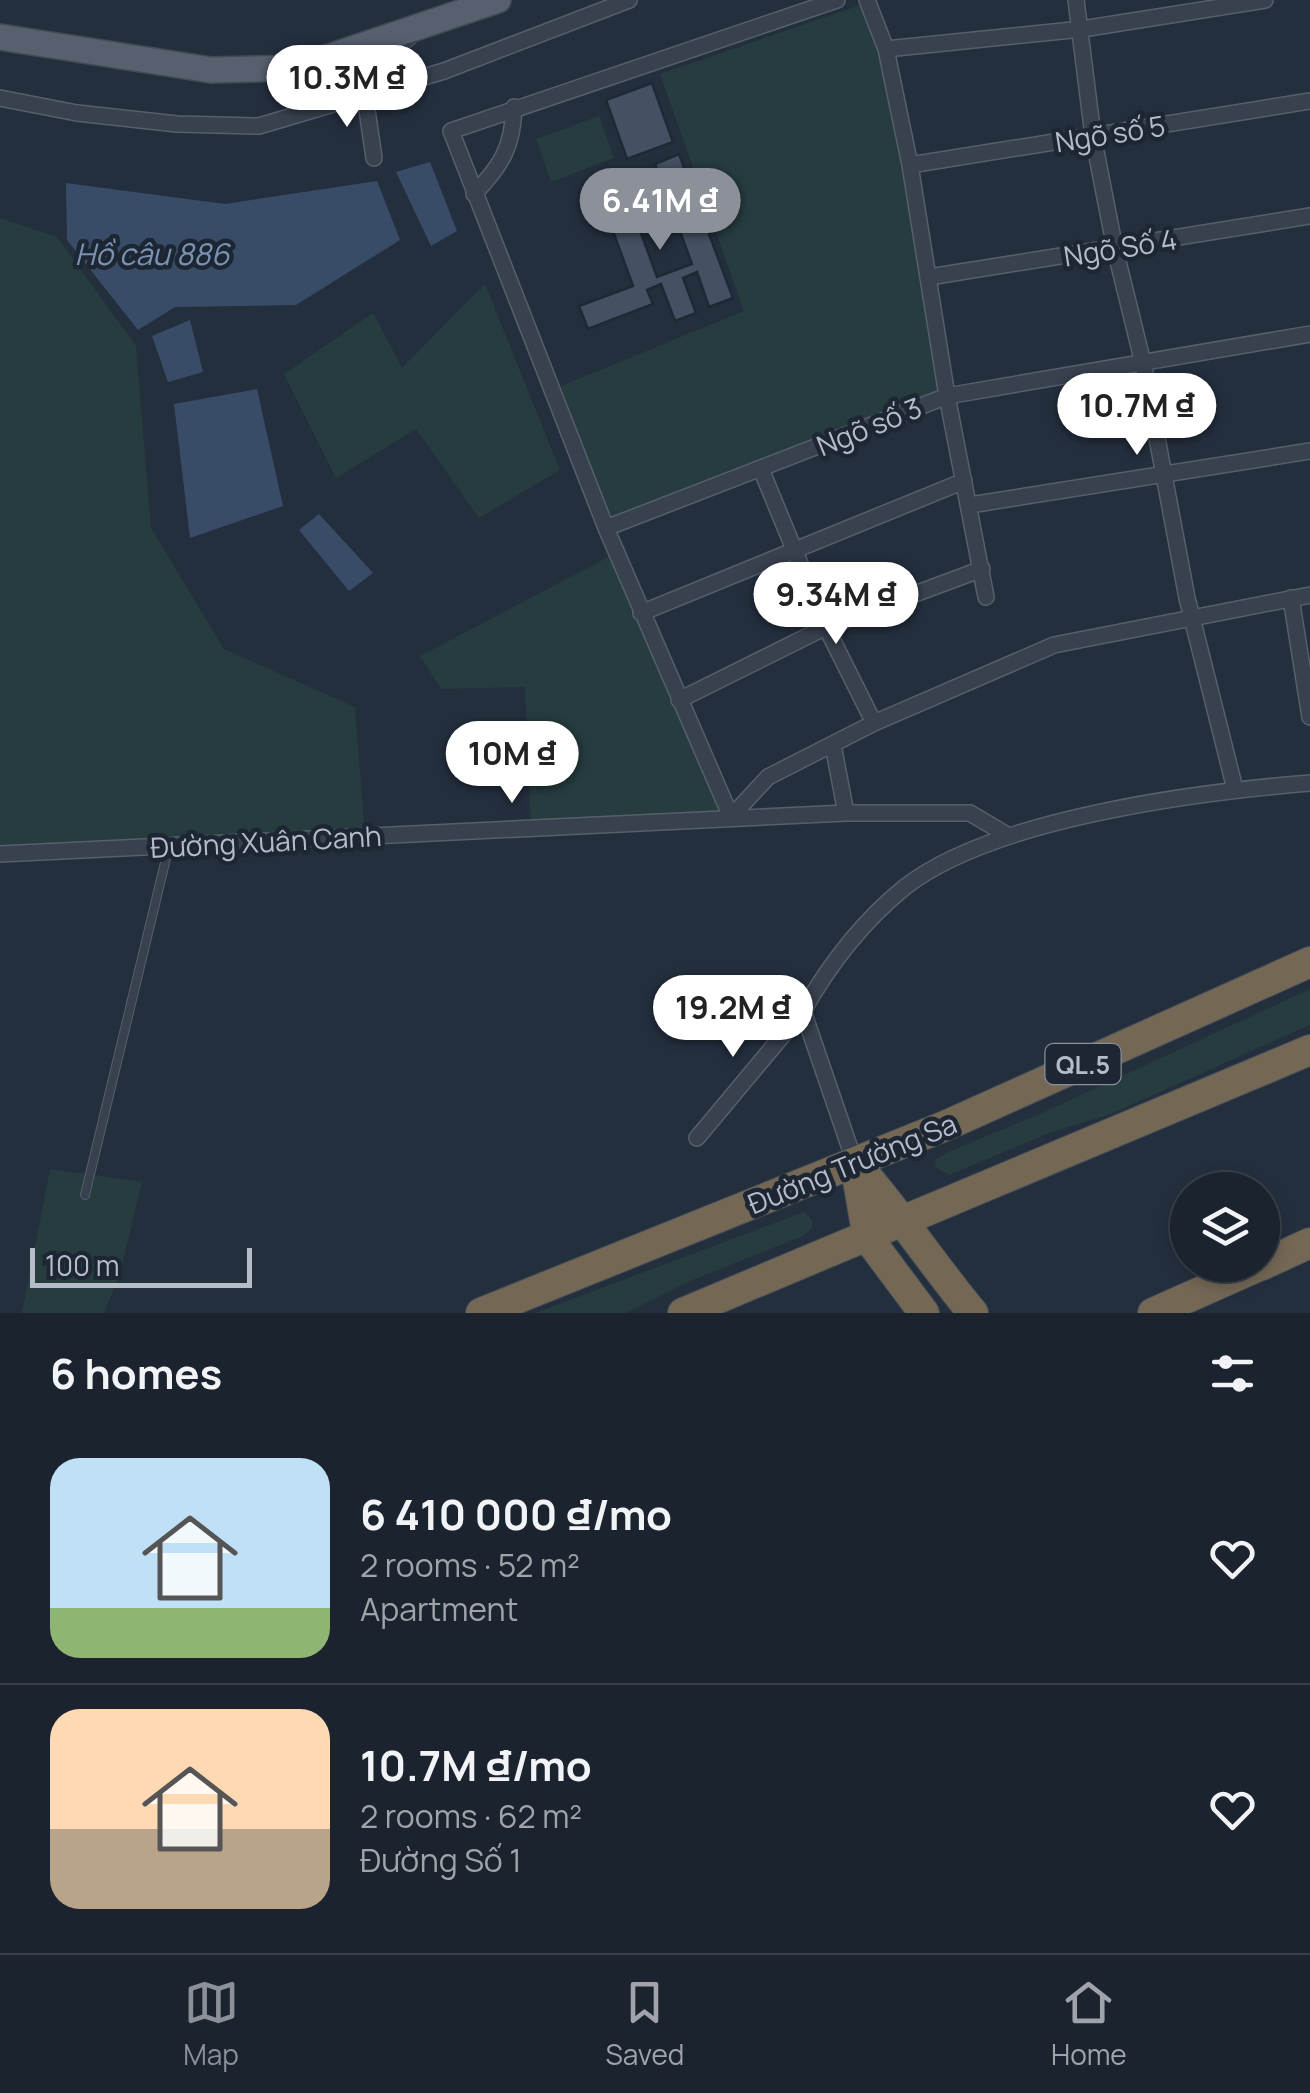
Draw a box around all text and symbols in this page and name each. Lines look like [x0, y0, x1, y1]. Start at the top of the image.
pin: 10.3M ₫ [255, 45, 439, 130]
text: 10.3M ₫ [289, 55, 405, 99]
street label: Ngõ số 5 [1052, 106, 1168, 160]
pin: 6.41M ₫ [568, 168, 752, 253]
text: 6.41M ₫ [602, 178, 718, 222]
street label: Ngõ Số 4 [1061, 219, 1179, 275]
water label: Hồ câu 886 [75, 233, 232, 274]
pin: 10.7M ₫ [1045, 373, 1229, 458]
text: 10.7M ₫ [1079, 383, 1195, 427]
street label: Ngõ số 3 [811, 388, 927, 464]
pin: 9.34M ₫ [744, 562, 928, 647]
text: 9.34M ₫ [775, 572, 897, 616]
pin: 10M ₫ [442, 721, 582, 806]
text: 10M ₫ [468, 731, 556, 775]
street label: Đường Xuân Canh [149, 816, 383, 866]
pin: 19.2M ₫ [641, 975, 825, 1060]
text: 19.2M ₫ [675, 985, 791, 1029]
road number: QL.5 [1046, 1044, 1120, 1084]
street label: Đường Trường Sa [742, 1104, 962, 1222]
map controls [1170, 1172, 1280, 1282]
button: layers [1170, 1172, 1280, 1282]
scale bar [30, 1243, 252, 1288]
text: 100 m [45, 1246, 119, 1284]
text: 6 homes [50, 1344, 222, 1402]
icon: filters [1205, 1346, 1260, 1401]
text: 6 410 000 ₫/mo [360, 1485, 672, 1543]
icon: home [130, 1498, 250, 1618]
icon: heart [1205, 1531, 1260, 1586]
text: 2 rooms · 52 m² [360, 1543, 580, 1587]
text: Apartment [360, 1587, 518, 1631]
text: 10.7M ₫/mo [360, 1736, 592, 1794]
icon: home [130, 1749, 250, 1869]
icon: heart [1205, 1782, 1260, 1837]
text: 2 rooms · 62 m² [360, 1794, 582, 1838]
text: Đường Số 1 [360, 1838, 522, 1882]
tab: Map [183, 1975, 239, 2073]
tab: Saved [606, 1975, 684, 2073]
tab: Home [1051, 1975, 1127, 2073]

